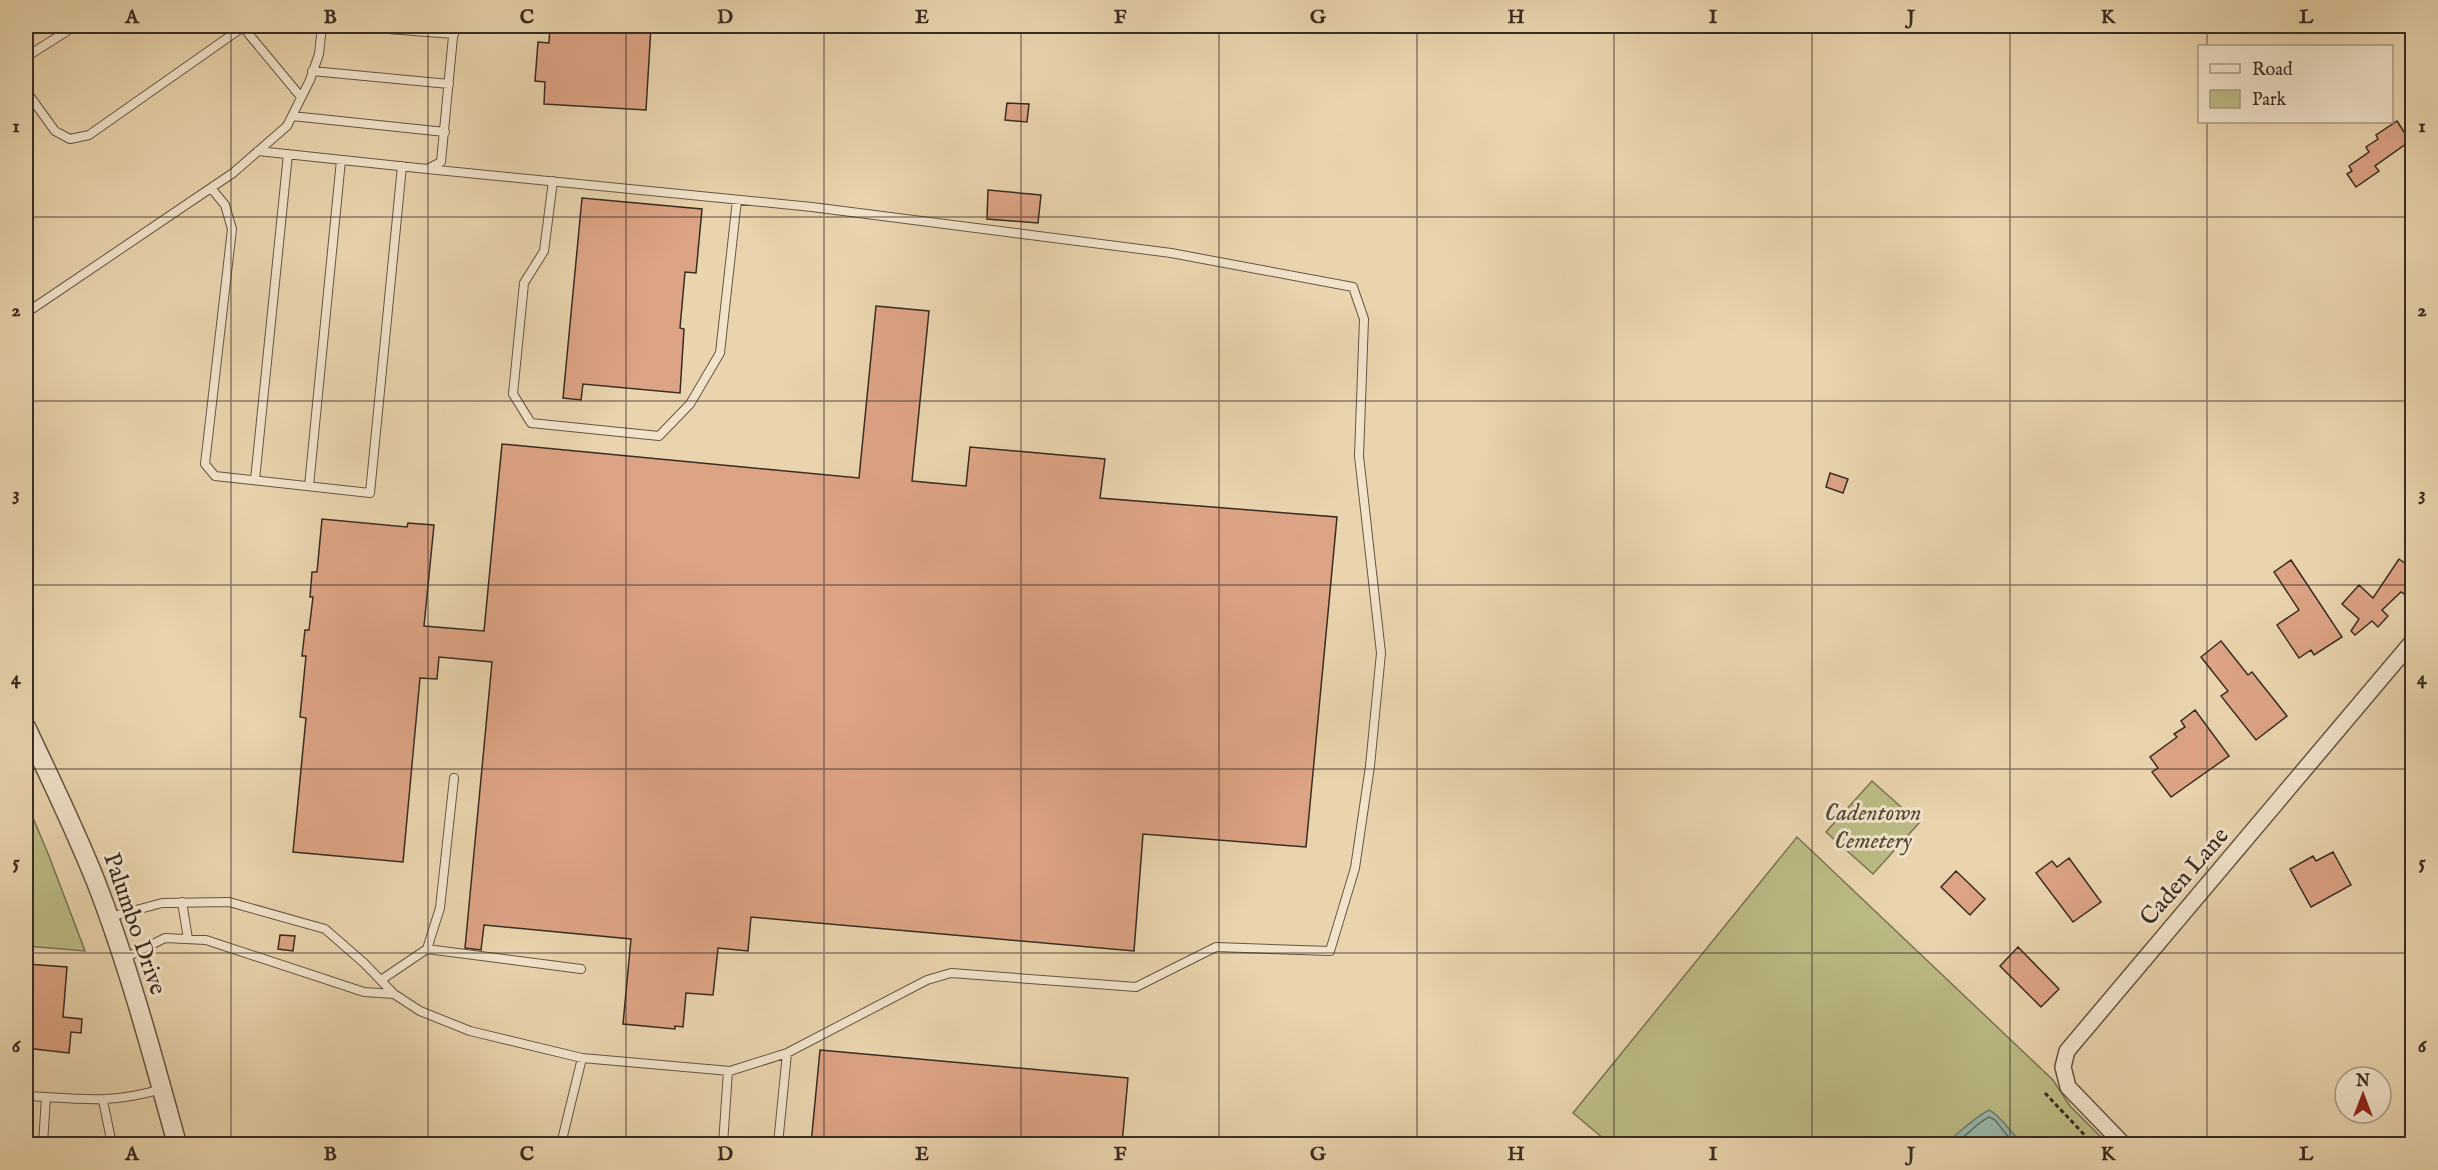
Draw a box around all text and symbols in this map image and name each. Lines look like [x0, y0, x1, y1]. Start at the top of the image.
text: A [124, 5, 140, 30]
text: B [323, 5, 337, 30]
text: C [520, 5, 534, 30]
text: D [717, 5, 733, 30]
text: E [915, 5, 929, 30]
text: F [1114, 5, 1127, 30]
text: G [1310, 5, 1327, 30]
text: H [1507, 5, 1525, 30]
text: I [1709, 5, 1718, 30]
text: J [1904, 5, 1916, 30]
text: K [2101, 5, 2117, 30]
text: L [2299, 5, 2314, 30]
legend [2198, 45, 2393, 123]
text: Road [2252, 59, 2293, 82]
text: Park [2252, 89, 2287, 112]
text: 1 [12, 114, 20, 139]
text: 1 [2418, 114, 2426, 139]
text: 2 [11, 298, 21, 323]
text: 2 [2417, 298, 2427, 323]
text: 3 [12, 482, 20, 507]
text: 3 [2418, 482, 2426, 507]
text: 4 [11, 666, 22, 691]
text: 4 [2417, 666, 2428, 691]
park label: Cadentown Cemetery [1825, 798, 1921, 857]
street label: Caden Lane [2134, 821, 2236, 933]
street label: Palumbo Drive [95, 849, 173, 999]
text: 5 [12, 850, 20, 875]
text: 5 [2418, 850, 2426, 875]
text: 6 [12, 1034, 22, 1059]
text: 6 [2418, 1034, 2428, 1059]
north arrow [2333, 1065, 2393, 1125]
text: N [2355, 1072, 2370, 1092]
text: A [124, 1142, 140, 1167]
text: B [323, 1142, 337, 1167]
text: C [520, 1142, 534, 1167]
text: D [717, 1142, 733, 1167]
text: E [915, 1142, 929, 1167]
text: F [1114, 1142, 1127, 1167]
text: G [1310, 1142, 1327, 1167]
text: H [1507, 1142, 1525, 1167]
text: I [1709, 1142, 1718, 1167]
text: J [1904, 1142, 1916, 1167]
text: K [2101, 1142, 2117, 1167]
text: L [2299, 1142, 2314, 1167]

